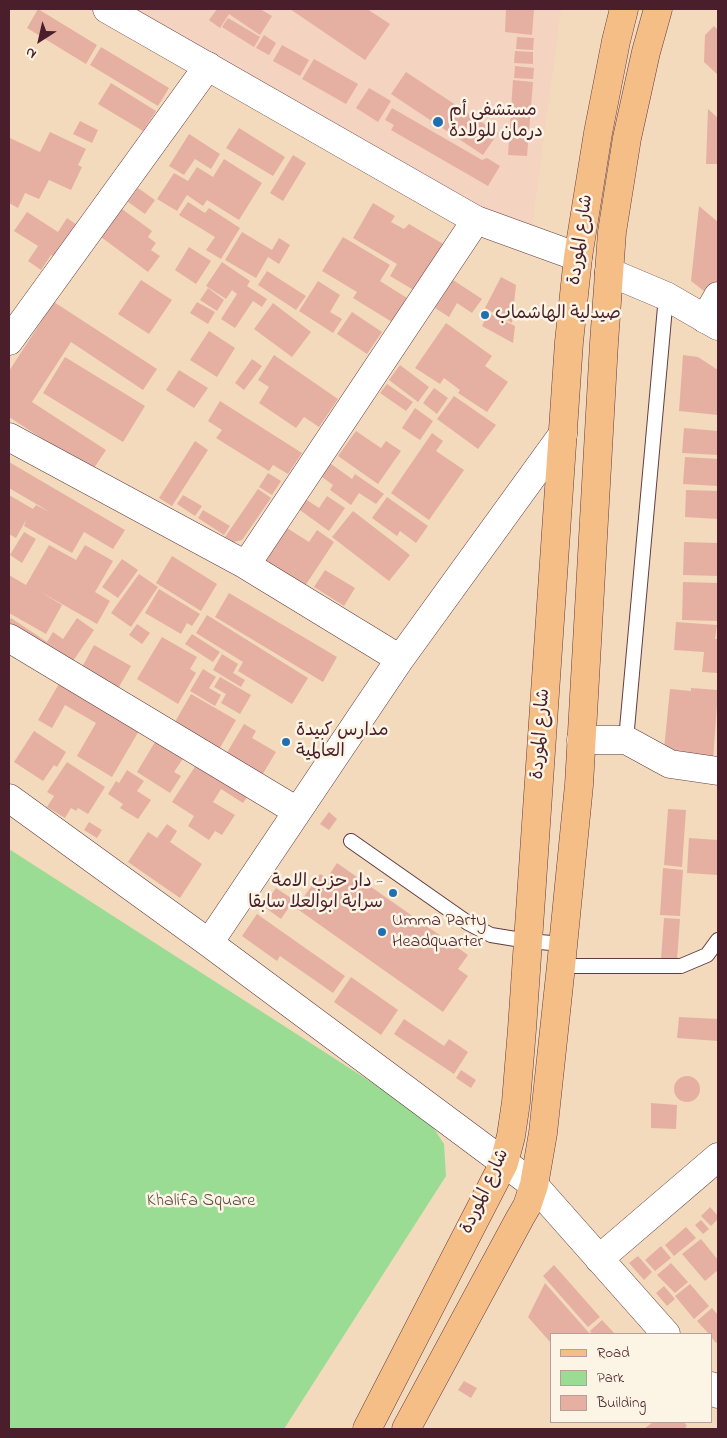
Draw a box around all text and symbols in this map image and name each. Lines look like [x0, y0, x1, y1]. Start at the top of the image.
north arrow [15, 15, 65, 65]
text: N [21, 41, 41, 64]
place label: مستشفى أم درمان للولادة [449, 101, 543, 144]
marker: مستشفى أم درمان للولادة [431, 115, 445, 129]
street label: شارع الموردة [565, 193, 599, 287]
place label: صيدلية الهاشماب [495, 304, 621, 326]
marker: صيدلية الهاشماب [479, 309, 491, 321]
street label: شارع الموردة [528, 688, 556, 780]
place label: مدارس كبيدة العالمية [296, 721, 389, 764]
marker: مدارس كبيدة العالمية [280, 736, 292, 748]
place label: دار حزب الامة - سراية ابوالعلا سابقا [248, 872, 383, 914]
marker: دار حزب الامة - سراية ابوالعلا سابقا [387, 887, 399, 899]
place label: Umma Party Headquarter [392, 911, 486, 954]
marker: Umma Party Headquarter [376, 926, 388, 938]
street label: شارع الموردة [457, 1146, 515, 1238]
park label: Khalifa Square [147, 1191, 255, 1213]
legend [550, 1333, 712, 1423]
text: Road [597, 1342, 630, 1364]
text: Park [597, 1367, 624, 1389]
text: Building [597, 1392, 646, 1414]

